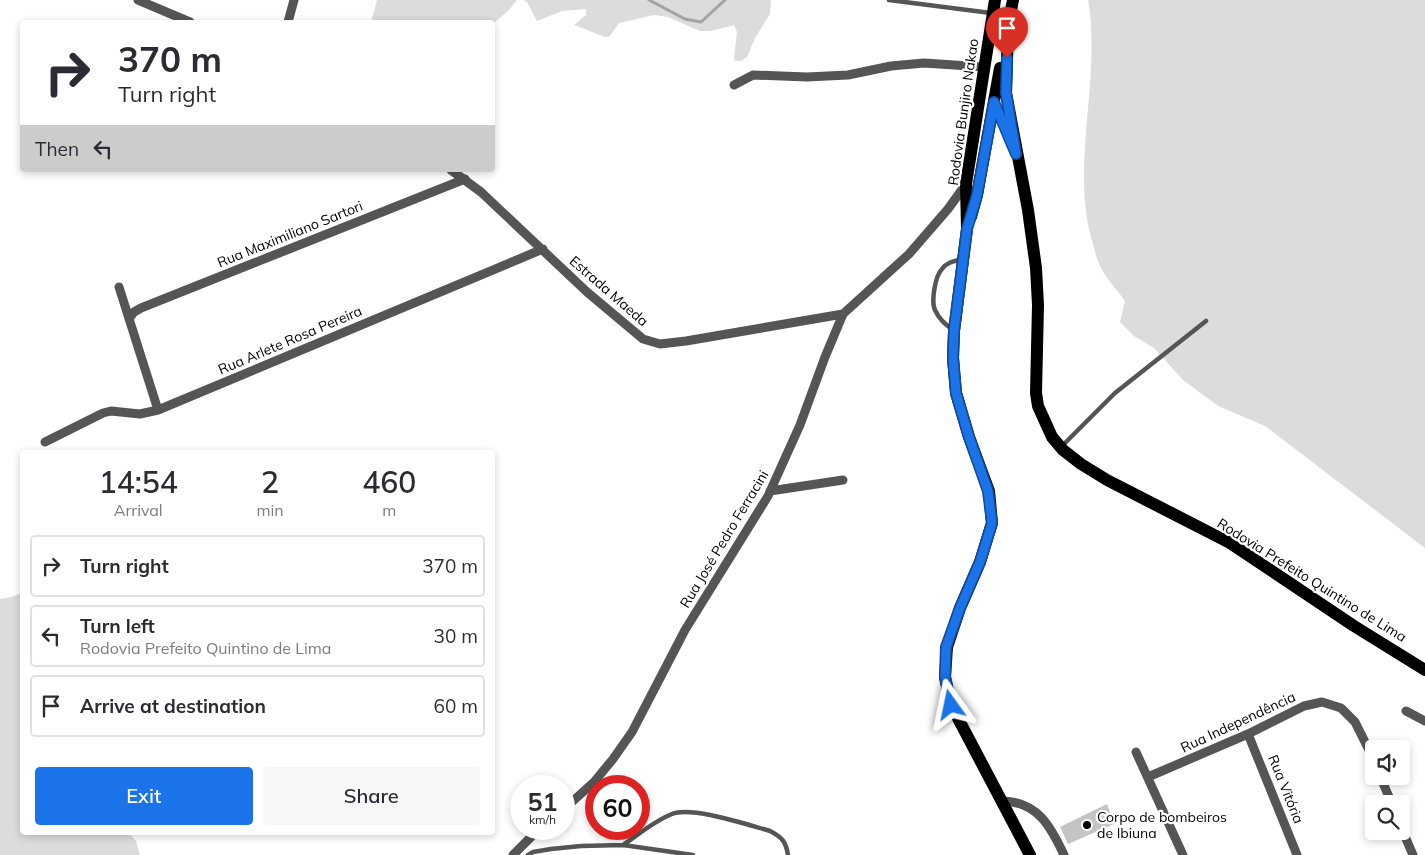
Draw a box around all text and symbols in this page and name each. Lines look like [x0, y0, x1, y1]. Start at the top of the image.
pin [986, 7, 1028, 58]
icon: arrive [993, 14, 1021, 42]
text: 370 m [118, 37, 222, 81]
street label: Rodovia Bunjiro Nakao [944, 37, 982, 187]
icon: right [35, 40, 100, 105]
text: Turn right [118, 80, 216, 108]
icon: left [89, 135, 117, 163]
text: Then [35, 137, 79, 161]
street label: Rua Maximiliano Sartori [215, 197, 365, 271]
street label: Estrada Maeda [566, 252, 652, 330]
street label: Rua Arlete Rosa Pereira [215, 302, 365, 378]
text: 14:54 [99, 463, 178, 501]
text: 2 [261, 463, 279, 501]
text: 460 [362, 463, 416, 501]
street label: Rua José Pedro Ferracini [676, 467, 772, 611]
text: Arrival [114, 500, 163, 520]
text: min [256, 500, 284, 520]
text: m [382, 500, 396, 520]
street label: Rodovia Prefeito Quintino de Lima [1214, 514, 1410, 646]
icon: right [37, 552, 65, 580]
text: Turn right [80, 554, 169, 578]
text: 370 m [422, 554, 478, 578]
text: Turn left [80, 614, 155, 638]
icon: left [37, 622, 65, 650]
text: 30 m [434, 624, 478, 648]
text: Rodovia Prefeito Quintino de Lima [80, 638, 331, 658]
position arrow [924, 678, 976, 730]
street label: Rua Independência [1178, 687, 1298, 757]
icon: arrive [37, 692, 65, 720]
text: Arrive at destination [80, 694, 266, 718]
text: 60 m [434, 694, 478, 718]
map controls [1365, 740, 1410, 840]
button: sound [1365, 740, 1410, 785]
street label: Rua Vitória [1264, 752, 1308, 826]
button: Exit [35, 767, 253, 825]
button: Share [263, 767, 480, 825]
speed limit sign: 60 [585, 775, 650, 840]
text: 51 [527, 786, 558, 817]
button: search [1365, 795, 1410, 840]
place label: Corpo de bombeiros de Ibiuna [1097, 808, 1227, 842]
text: km/h [529, 812, 556, 827]
marker: Corpo de bombeiros de Ibiuna [1081, 819, 1093, 831]

